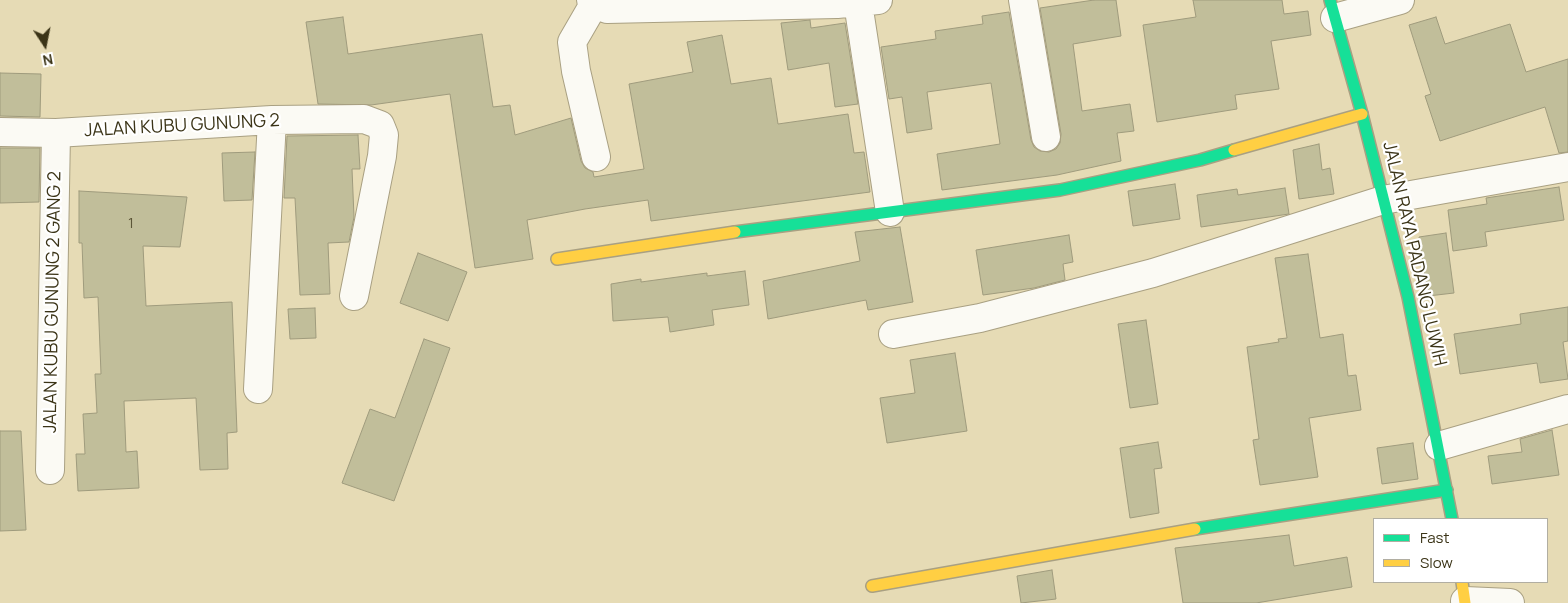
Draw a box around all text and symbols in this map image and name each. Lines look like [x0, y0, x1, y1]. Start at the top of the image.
north arrow [20, 20, 70, 70]
text: N [41, 50, 55, 71]
street label: JALAN KUBU GUNUNG 2 [84, 110, 280, 142]
street label: JALAN RAYA PADANG LUWIH [1378, 140, 1450, 368]
street label: JALAN KUBU GUNUNG 2 GANG 2 [40, 171, 66, 433]
house number: 1 [128, 215, 134, 233]
legend [1373, 518, 1548, 583]
text: Fast [1420, 527, 1449, 548]
text: Slow [1420, 552, 1453, 573]

